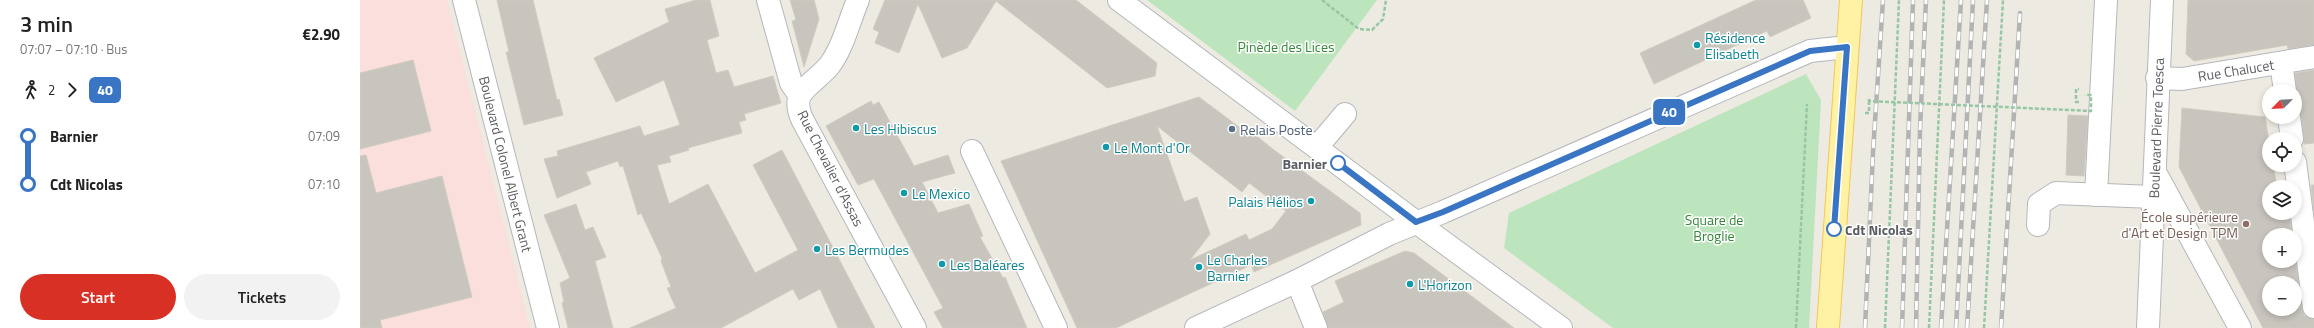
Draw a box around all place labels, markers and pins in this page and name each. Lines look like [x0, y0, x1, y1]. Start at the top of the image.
place label: Résidence Elisabeth [1705, 27, 1765, 64]
marker: Résidence Elisabeth [1692, 40, 1702, 50]
place label: Les Hibiscus [864, 118, 937, 139]
place label: Relais Poste [1240, 119, 1313, 140]
marker: Les Hibiscus [851, 123, 861, 133]
marker: Relais Poste [1227, 124, 1237, 134]
place label: Le Mont d'Or [1114, 137, 1190, 158]
marker: Le Mont d'Or [1101, 142, 1111, 152]
place label: Barnier [1282, 153, 1327, 174]
marker: Barnier [1330, 155, 1346, 171]
place label: Le Mexico [912, 183, 970, 204]
marker: Le Mexico [899, 188, 909, 198]
place label: Palais Hélios [1228, 191, 1303, 212]
marker: Palais Hélios [1306, 196, 1316, 206]
place label: École supérieure d'Art et Design TPM [2121, 206, 2238, 243]
place label: Cdt Nicolas [1845, 219, 1913, 240]
marker: École supérieure d'Art et Design TPM [2241, 219, 2251, 229]
marker: Cdt Nicolas [1826, 221, 1842, 237]
place label: Les Bermudes [825, 239, 909, 260]
marker: Les Bermudes [812, 244, 822, 254]
place label: Le Charles Barnier [1207, 249, 1268, 286]
place label: Les Baléares [950, 254, 1025, 275]
marker: Les Baléares [937, 259, 947, 269]
marker: Le Charles Barnier [1194, 262, 1204, 272]
place label: L'Horizon [1418, 274, 1472, 295]
marker: L'Horizon [1405, 279, 1415, 289]

